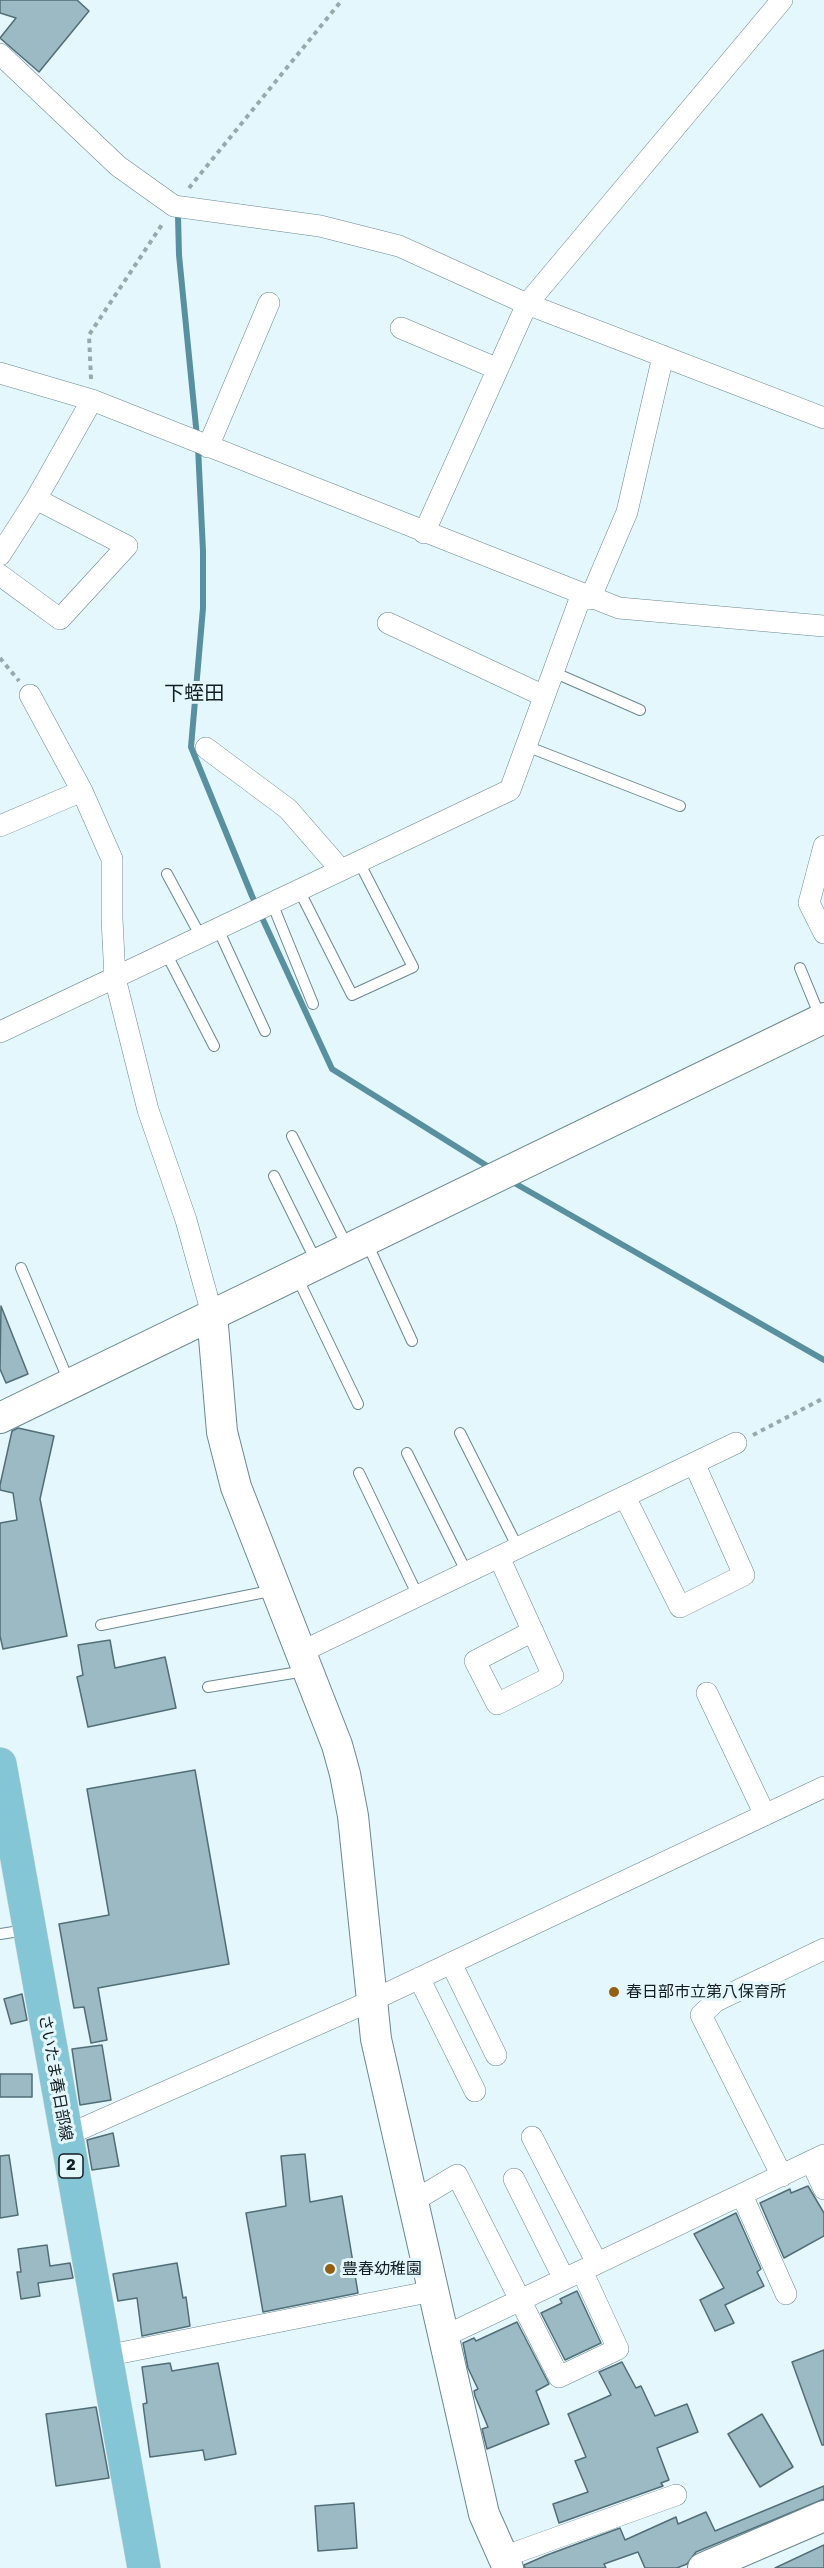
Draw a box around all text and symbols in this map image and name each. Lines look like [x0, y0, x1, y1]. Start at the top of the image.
district label: 下蛭田 [164, 682, 224, 706]
place label: 春日部市立第八保育所 [626, 1982, 786, 2002]
marker: 春日部市立第八保育所 [607, 1985, 621, 1999]
street label: さいたま春日部線 [34, 2013, 76, 2143]
road number: 2 [59, 2154, 83, 2178]
place label: 豊春幼稚園 [342, 2259, 422, 2279]
marker: 豊春幼稚園 [323, 2262, 337, 2276]

